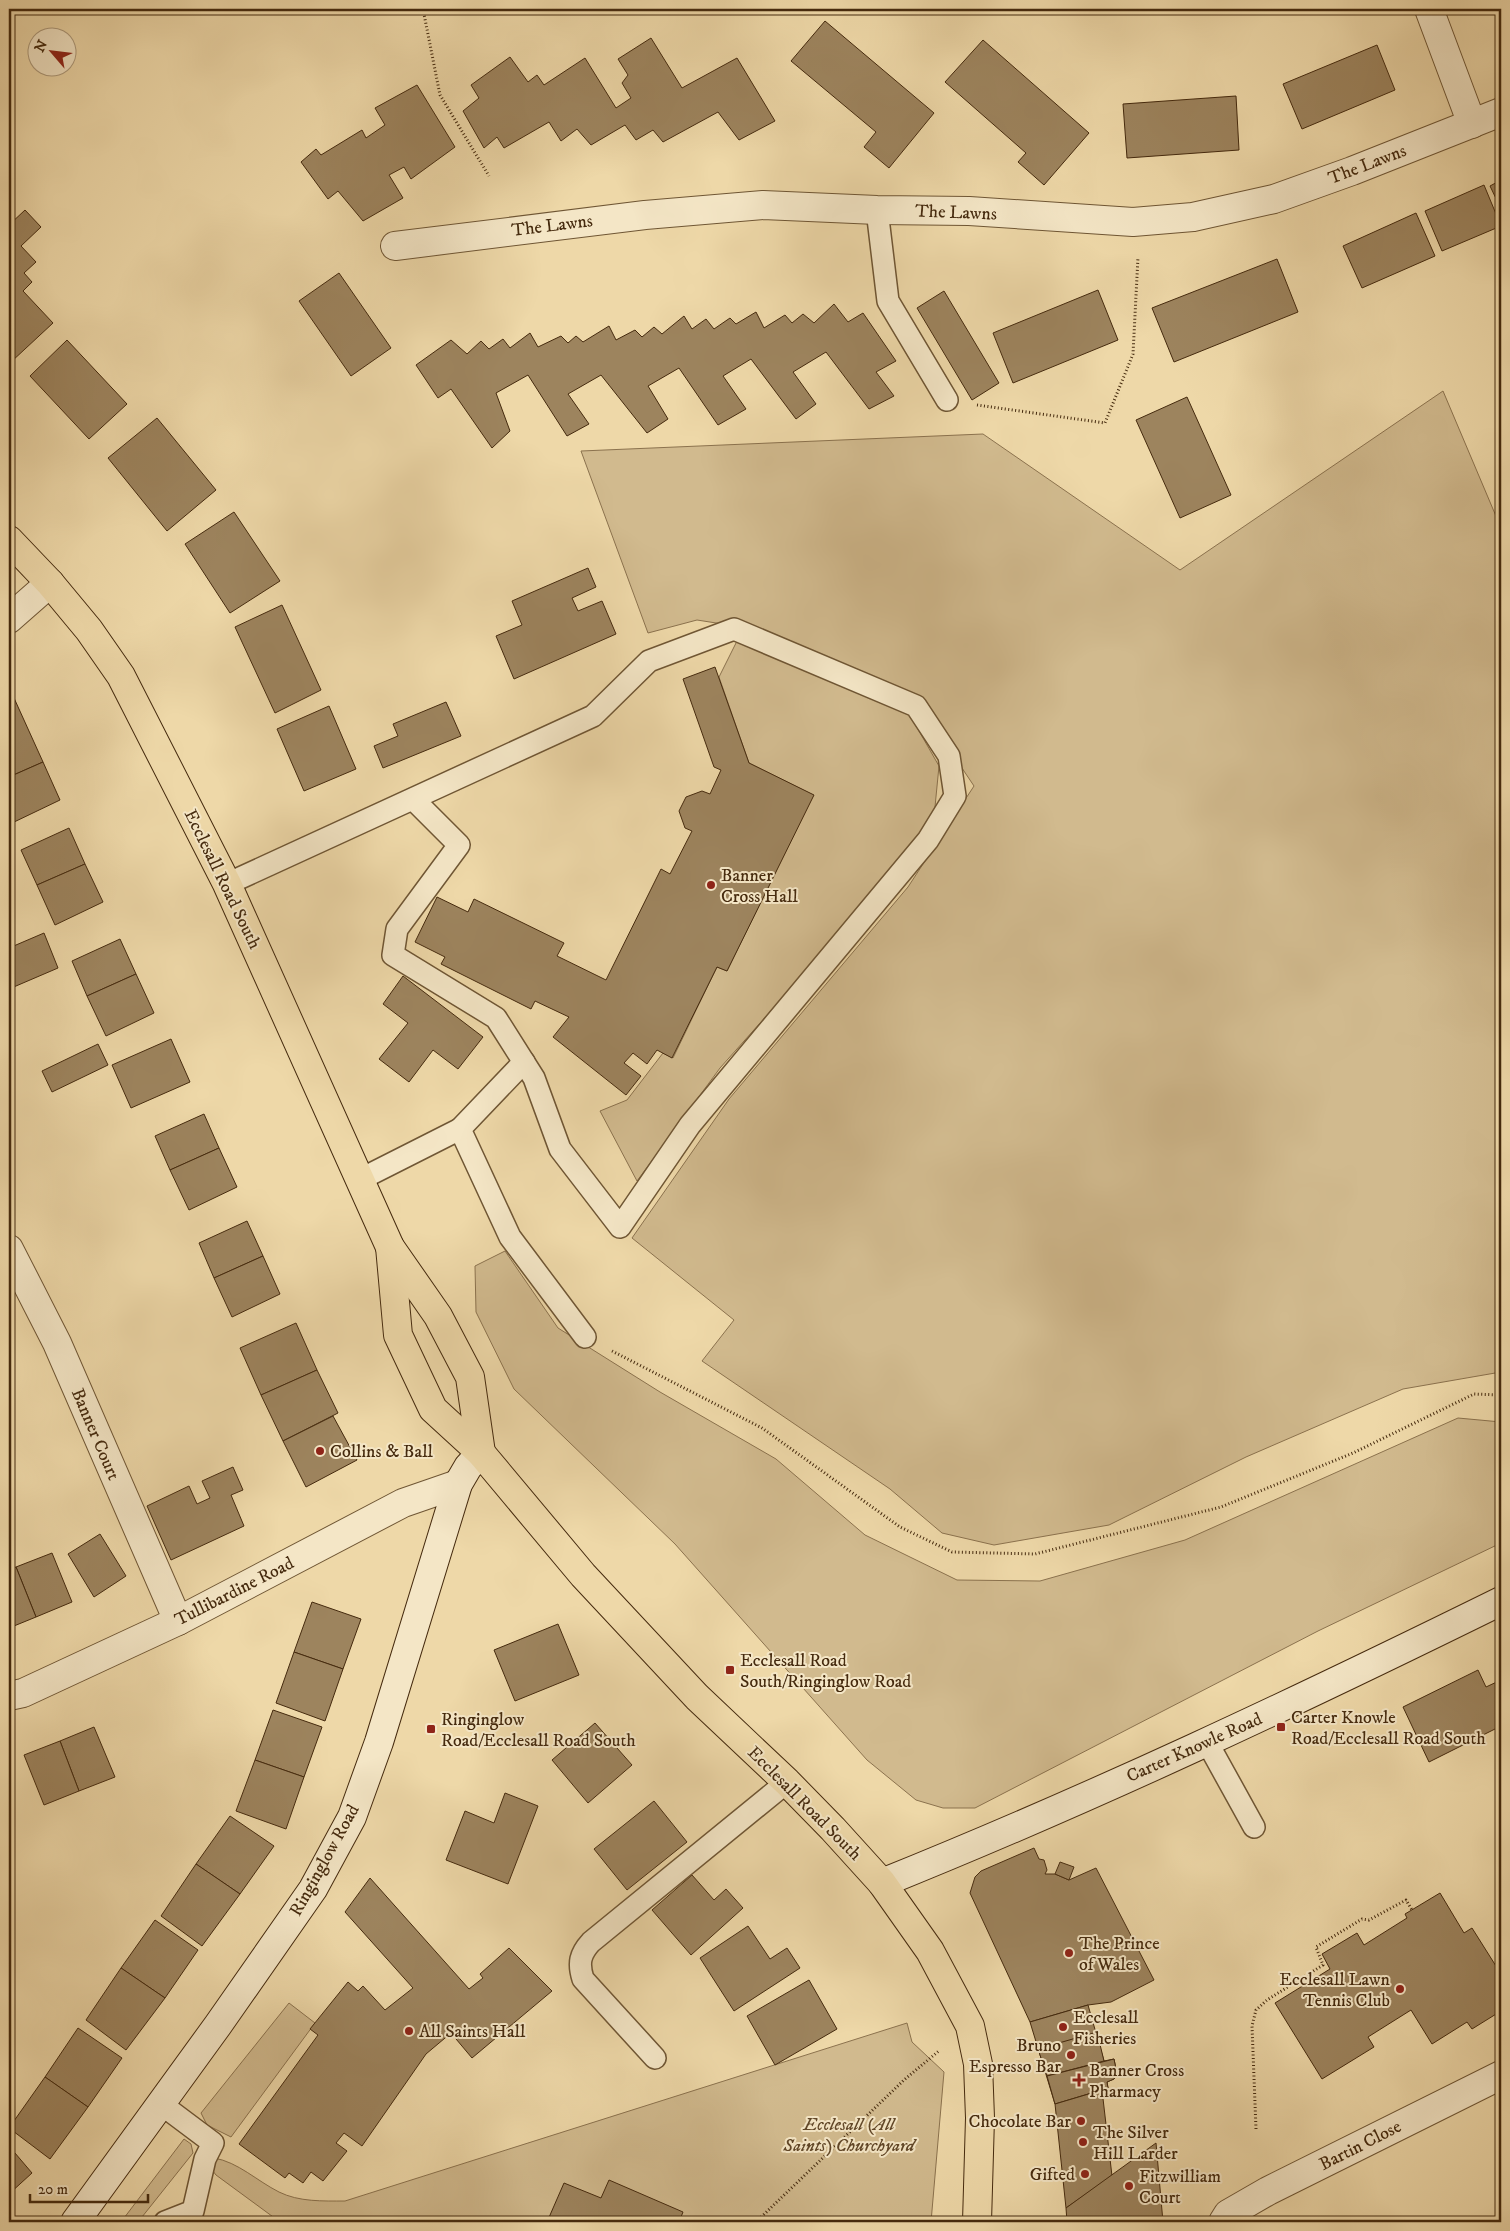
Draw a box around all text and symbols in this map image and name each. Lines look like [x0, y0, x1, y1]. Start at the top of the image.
north arrow [28, 28, 78, 78]
text: N [31, 37, 52, 56]
street label: The Lawns [1325, 140, 1409, 190]
street label: The Lawns [915, 201, 997, 225]
street label: The Lawns [510, 210, 594, 242]
street label: Ecclesall Road South [179, 806, 266, 953]
place label: Banner Cross Hall [721, 865, 798, 908]
marker: Banner Cross Hall [705, 879, 717, 891]
street label: Banner Court [66, 1385, 124, 1484]
place label: Collins & Ball [330, 1441, 434, 1463]
marker: Collins & Ball [314, 1445, 326, 1457]
street label: Tullibardine Road [171, 1552, 298, 1631]
place label: Ecclesall Road South/Ringinglow Road [740, 1650, 911, 1693]
marker: Ecclesall Road South/Ringinglow Road [724, 1664, 736, 1676]
place label: Carter Knowle Road/Ecclesall Road South [1291, 1707, 1486, 1750]
street label: Carter Knowle Road [1123, 1708, 1266, 1788]
place label: Ringinglow Road/Ecclesall Road South [441, 1709, 636, 1752]
marker: Carter Knowle Road/Ecclesall Road South [1275, 1721, 1287, 1733]
marker: Ringinglow Road/Ecclesall Road South [425, 1723, 437, 1735]
street label: Ecclesall Road South [743, 1742, 866, 1866]
street label: Ringinglow Road [285, 1801, 365, 1920]
place label: The Prince of Wales [1079, 1933, 1160, 1976]
marker: The Prince of Wales [1063, 1947, 1075, 1959]
place label: Ecclesall Lawn Tennis Club [1279, 1969, 1391, 2012]
marker: Ecclesall Lawn Tennis Club [1394, 1983, 1406, 1995]
place label: Ecclesall Fisheries [1073, 2007, 1139, 2050]
place label: All Saints Hall [419, 2021, 526, 2043]
marker: Ecclesall Fisheries [1057, 2021, 1069, 2033]
marker: All Saints Hall [403, 2025, 415, 2037]
place label: Bruno Espresso Bar [969, 2035, 1061, 2078]
marker: Bruno Espresso Bar [1065, 2049, 1077, 2061]
place label: Banner Cross Pharmacy [1089, 2060, 1184, 2103]
marker: Banner Cross Pharmacy [1073, 2074, 1085, 2086]
place label: Chocolate Bar [969, 2111, 1071, 2133]
park label: Ecclesall (All Saints) Churchyard [782, 2114, 917, 2157]
marker: Chocolate Bar [1075, 2115, 1087, 2127]
street label: Bartin Close [1316, 2116, 1405, 2176]
place label: The Silver Hill Larder [1093, 2122, 1178, 2165]
marker: The Silver Hill Larder [1077, 2136, 1089, 2148]
place label: Gifted [1030, 2164, 1075, 2186]
place label: Fitzwilliam Court [1139, 2166, 1221, 2209]
marker: Gifted [1079, 2168, 1091, 2180]
scale bar [30, 2171, 148, 2203]
text: 20 m [38, 2180, 68, 2199]
marker: Fitzwilliam Court [1123, 2180, 1135, 2192]

